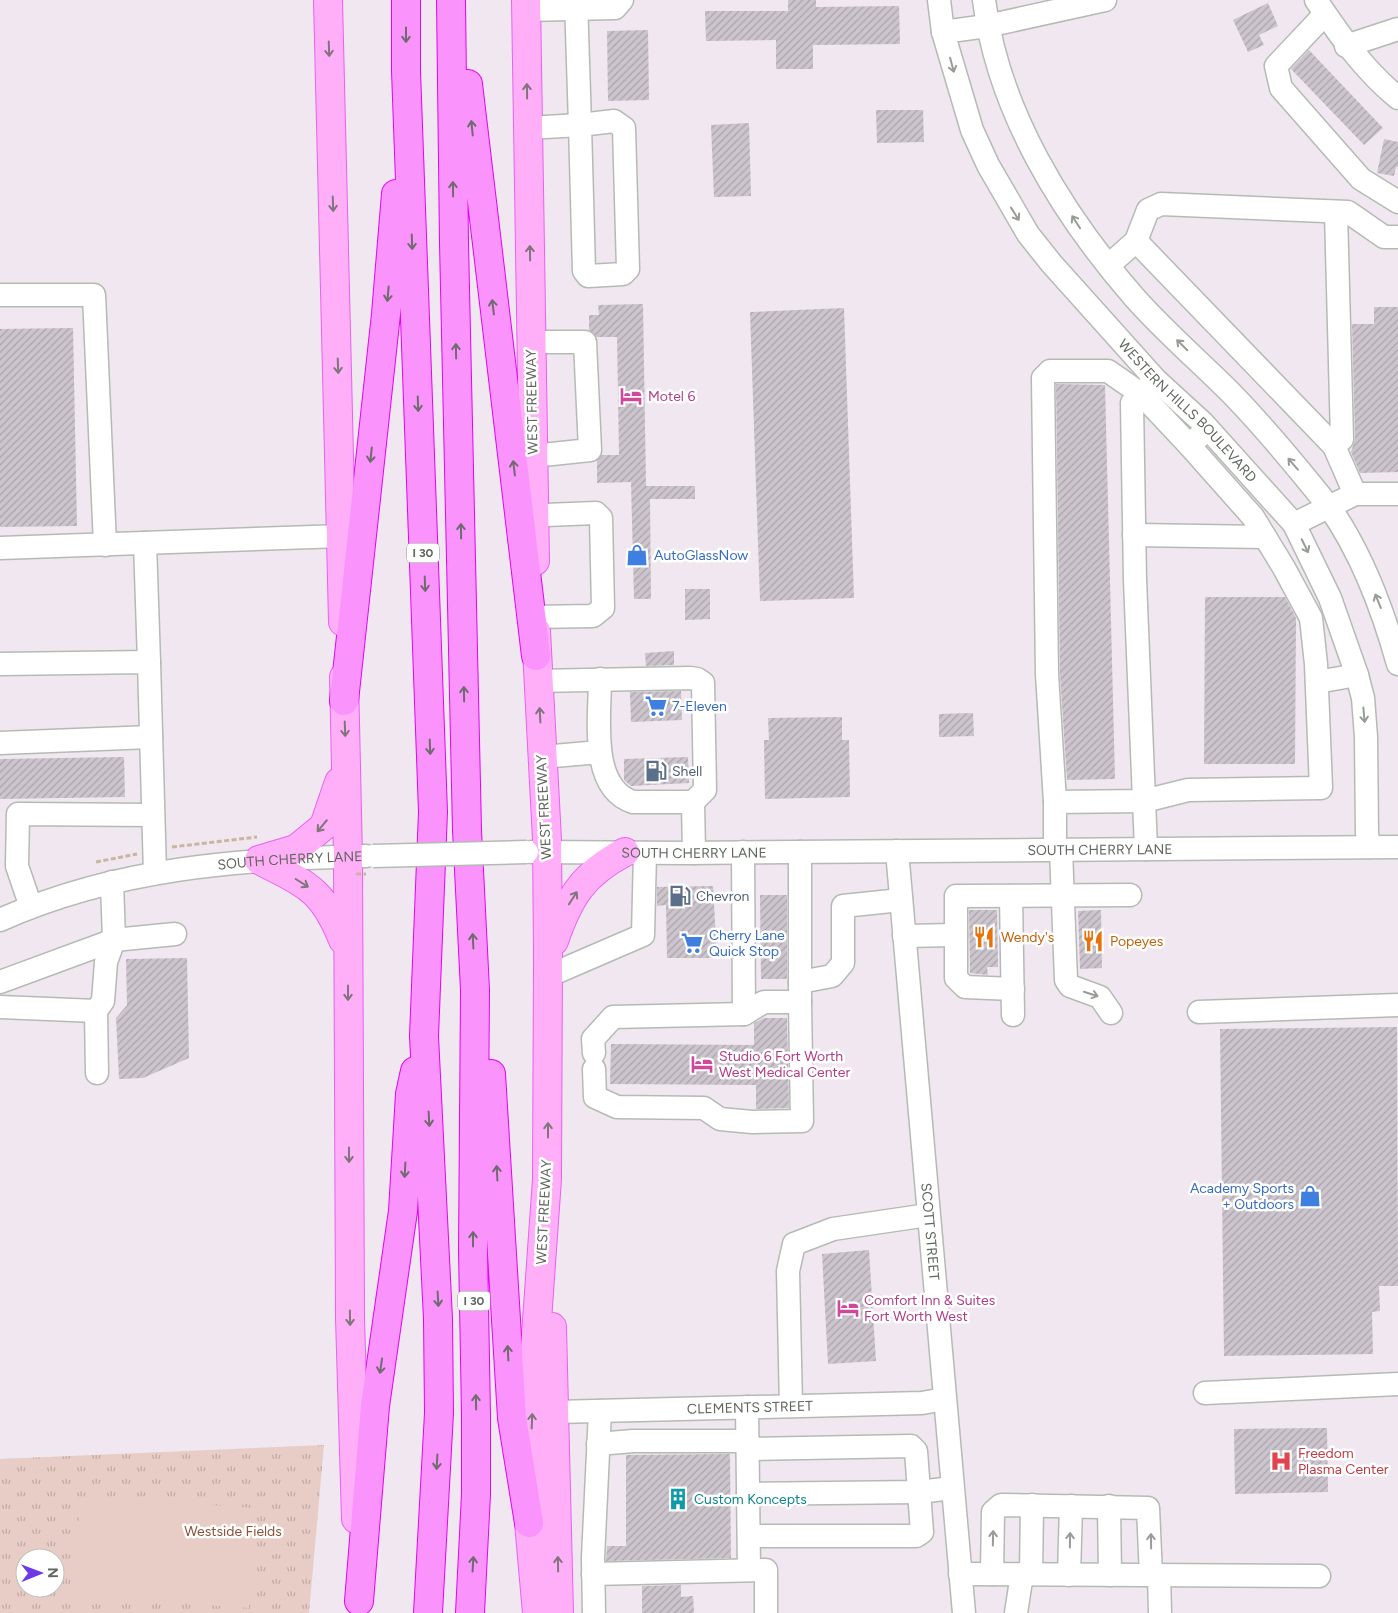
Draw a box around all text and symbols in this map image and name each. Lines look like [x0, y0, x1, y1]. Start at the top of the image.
one-way arrow [401, 27, 411, 43]
one-way arrow [324, 40, 334, 56]
one-way arrow [948, 56, 958, 72]
one-way arrow [522, 83, 532, 100]
one-way arrow [468, 121, 477, 137]
one-way arrow [448, 181, 458, 197]
one-way arrow [328, 196, 338, 212]
one-way arrow [1011, 206, 1021, 220]
one-way arrow [1071, 216, 1081, 230]
one-way arrow [408, 234, 417, 250]
one-way arrow [525, 246, 535, 262]
one-way arrow [383, 285, 392, 301]
one-way arrow [488, 300, 498, 316]
street label: WESTERN HILLS BOULEVARD [1115, 336, 1261, 486]
one-way arrow [1176, 339, 1189, 351]
one-way arrow [452, 343, 461, 359]
street label: WEST FREEWAY [523, 349, 541, 455]
one-way arrow [333, 358, 342, 374]
hotel icon: Motel 6 [618, 383, 644, 409]
place label: Motel 6 [648, 388, 695, 405]
one-way arrow [413, 396, 423, 412]
one-way arrow [366, 447, 375, 463]
one-way arrow [1287, 458, 1298, 471]
one-way arrow [508, 461, 518, 477]
one-way arrow [456, 523, 465, 539]
one-way arrow [1301, 538, 1310, 553]
shop icon: AutoGlassNow [624, 542, 650, 568]
road number: I 30 [407, 544, 439, 562]
place label: AutoGlassNow [654, 547, 748, 564]
one-way arrow [420, 576, 429, 592]
one-way arrow [1373, 594, 1382, 609]
one-way arrow [459, 686, 469, 702]
supermarket icon: 7-Eleven [643, 693, 669, 719]
place label: 7-Eleven [672, 698, 727, 715]
one-way arrow [1359, 707, 1369, 723]
one-way arrow [535, 708, 544, 724]
one-way arrow [340, 720, 349, 736]
one-way arrow [426, 738, 435, 754]
street label: WEST FREEWAY [533, 753, 555, 860]
fuel station icon: Shell [643, 758, 669, 784]
place label: Shell [672, 763, 702, 780]
one-way arrow [316, 820, 327, 833]
street label: SOUTH CHERRY LANE [1027, 840, 1173, 859]
street label: SOUTH CHERRY LANE [621, 844, 767, 862]
street label: SOUTH CHERRY LANE [217, 848, 363, 873]
one-way arrow [295, 878, 309, 888]
fuel station icon: Chevron [667, 883, 693, 909]
place label: Chevron [696, 888, 749, 905]
one-way arrow [568, 892, 578, 906]
restaurant icon: Wendy's [971, 924, 997, 950]
place label: Cherry Lane Quick Stop [709, 927, 785, 960]
restaurant icon: Popeyes [1080, 928, 1106, 954]
place label: Wendy's [1001, 929, 1054, 946]
supermarket icon: Cherry Lane Quick Stop [679, 930, 705, 956]
one-way arrow [468, 933, 477, 949]
place label: Popeyes [1110, 933, 1163, 950]
one-way arrow [343, 984, 353, 1001]
one-way arrow [1083, 990, 1098, 999]
place label: Studio 6 Fort Worth West Medical Center [719, 1048, 850, 1081]
hotel icon: Studio 6 Fort Worth West Medical Center [689, 1051, 715, 1077]
one-way arrow [424, 1111, 433, 1127]
one-way arrow [543, 1123, 552, 1139]
one-way arrow [344, 1147, 354, 1163]
street label: WEST FREEWAY [533, 1158, 555, 1265]
one-way arrow [401, 1162, 410, 1178]
one-way arrow [493, 1165, 502, 1181]
place label: Academy Sports + Outdoors [1190, 1180, 1294, 1213]
street label: SCOTT STREET [918, 1182, 943, 1281]
shop icon: Academy Sports + Outdoors [1297, 1183, 1323, 1209]
one-way arrow [468, 1232, 478, 1248]
one-way arrow [433, 1291, 442, 1307]
road number: I 30 [458, 1292, 490, 1310]
place label: Comfort Inn & Suites Fort Worth West [864, 1292, 995, 1325]
hotel icon: Comfort Inn & Suites Fort Worth West [835, 1295, 861, 1321]
one-way arrow [345, 1310, 355, 1326]
one-way arrow [503, 1345, 512, 1361]
one-way arrow [376, 1358, 386, 1374]
one-way arrow [471, 1394, 481, 1410]
street label: CLEMENTS STREET [687, 1397, 813, 1417]
one-way arrow [527, 1414, 537, 1430]
place label: Freedom Plasma Center [1298, 1445, 1389, 1478]
hospital icon: Freedom Plasma Center [1268, 1448, 1294, 1474]
one-way arrow [432, 1453, 441, 1469]
building icon: Custom Koncepts [665, 1486, 691, 1512]
place label: Custom Koncepts [694, 1491, 807, 1508]
park label: Westside Fields [184, 1523, 282, 1540]
one-way arrow [988, 1530, 998, 1546]
one-way arrow [1065, 1532, 1075, 1548]
one-way arrow [1146, 1533, 1155, 1549]
north arrow [15, 1548, 65, 1598]
one-way arrow [468, 1557, 477, 1573]
one-way arrow [553, 1557, 563, 1573]
text: N [44, 1567, 61, 1578]

